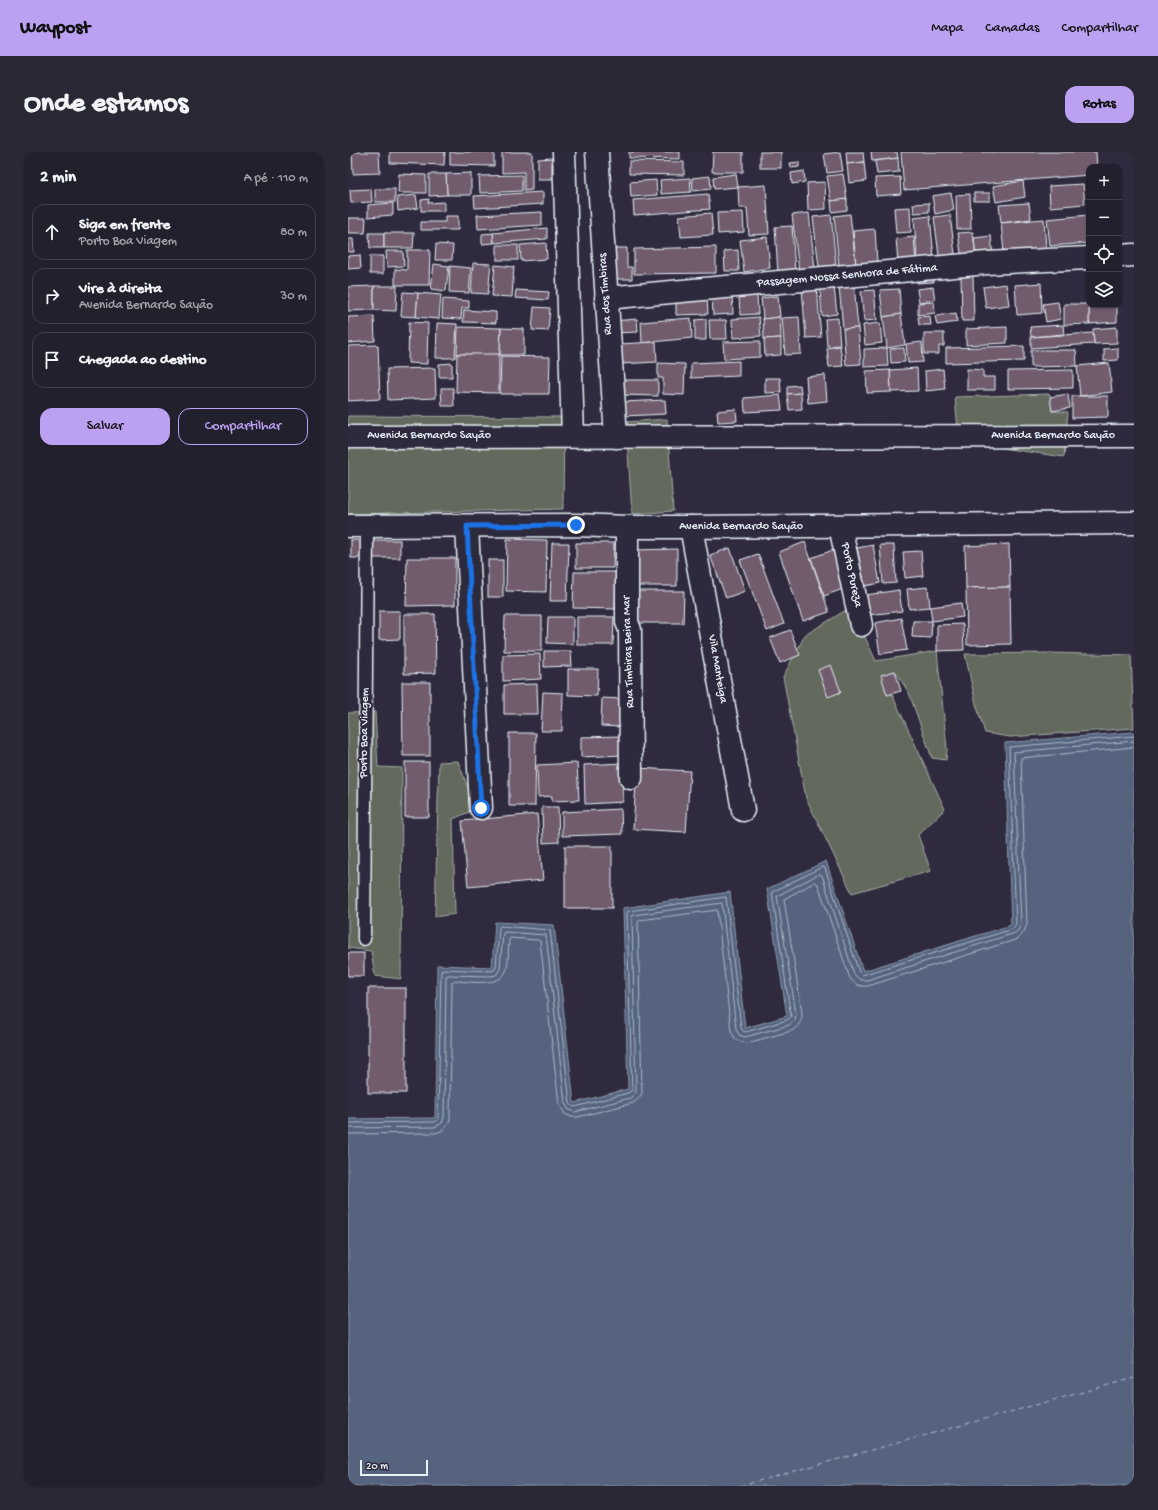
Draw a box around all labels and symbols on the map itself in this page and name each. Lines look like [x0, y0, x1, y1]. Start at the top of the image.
street label: Rua dos Timbiras [596, 252, 616, 335]
street label: Passagem Nossa Senhora de Fátima [755, 261, 938, 291]
street label: Avenida Bernardo Sayão [367, 429, 491, 443]
street label: Avenida Bernardo Sayão [991, 429, 1115, 443]
route end [567, 516, 585, 534]
street label: Avenida Bernardo Sayão [679, 520, 803, 534]
street label: Porto Pureza [837, 540, 865, 609]
street label: Rua Timbiras Beira Mar [620, 594, 638, 708]
street label: Vila Manteiga [704, 633, 730, 705]
street label: Porto Boa Viagem [357, 687, 373, 779]
route start [472, 799, 490, 817]
scale bar [360, 1458, 428, 1477]

